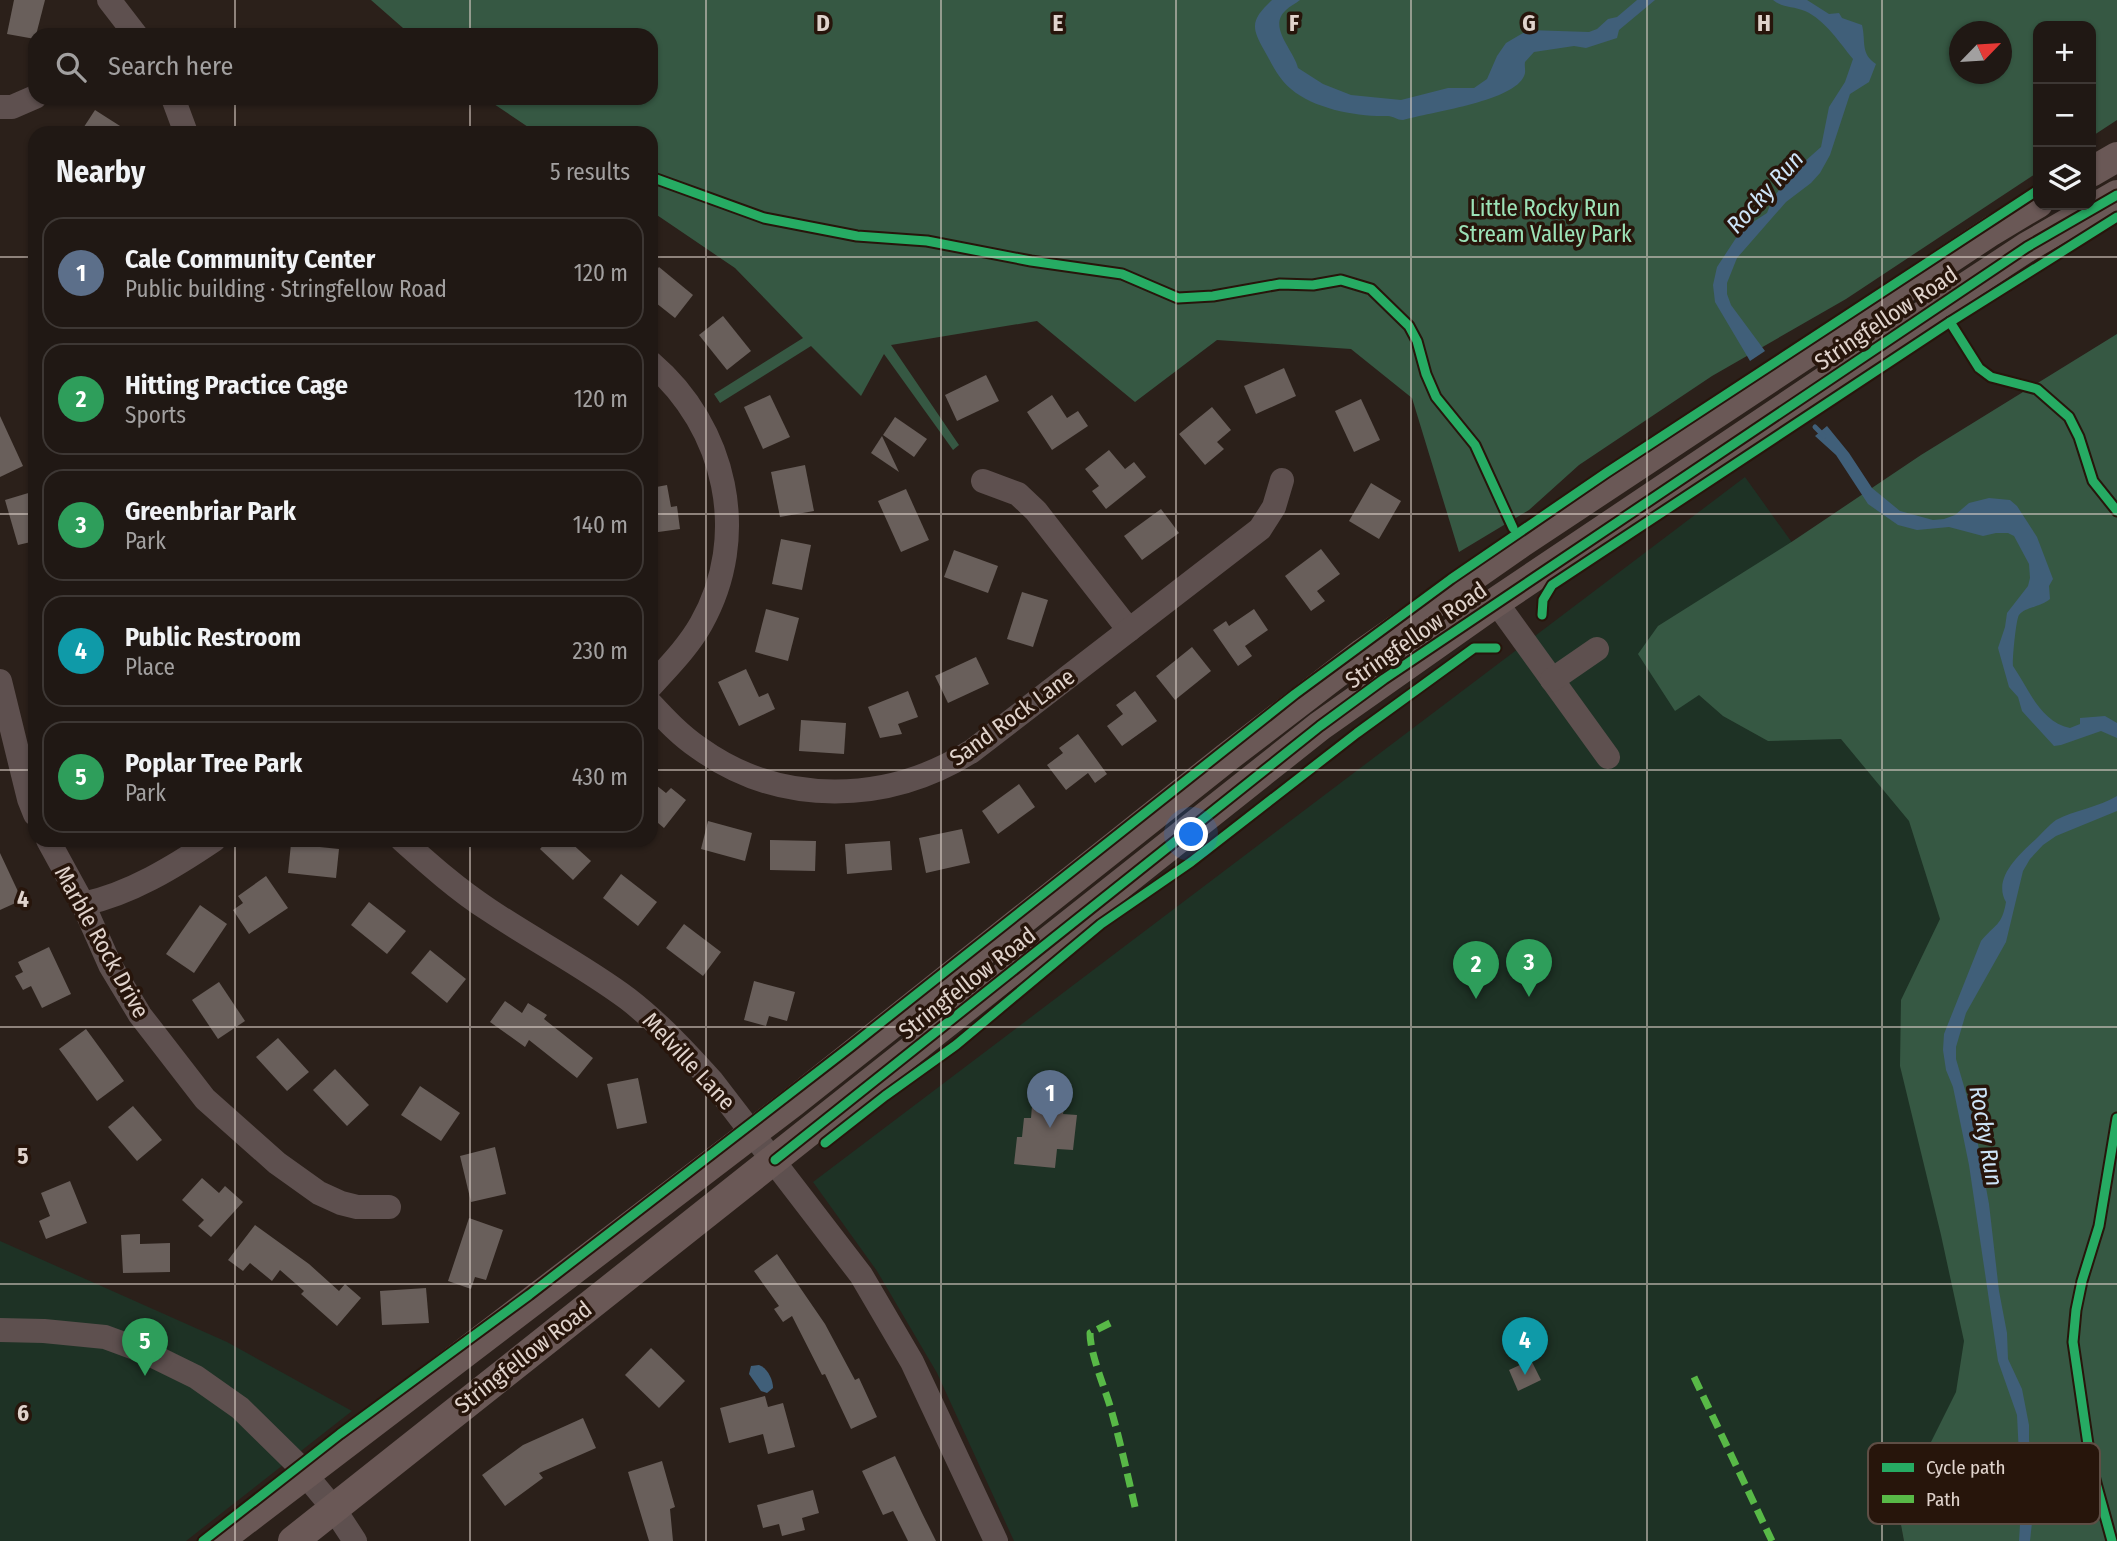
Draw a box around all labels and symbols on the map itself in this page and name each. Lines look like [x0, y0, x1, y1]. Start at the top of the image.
text: D [816, 9, 830, 37]
text: E [1053, 9, 1064, 37]
text: F [1289, 9, 1299, 37]
text: G [1522, 9, 1536, 37]
text: H [1757, 9, 1771, 37]
north arrow [1949, 21, 2012, 84]
water label: Rocky Run [1721, 145, 1809, 239]
park label: Little Rocky Run Stream Valley Park [1458, 194, 1632, 248]
street label: Stringfellow Road [1809, 260, 1963, 376]
street label: Stringfellow Road [1340, 576, 1492, 694]
street label: Sand Rock Lane [944, 662, 1080, 772]
your location [1174, 817, 1208, 851]
street label: Marble Rock Drive [49, 861, 155, 1023]
text: 4 [17, 885, 29, 913]
street label: Stringfellow Road [893, 921, 1041, 1045]
pin: 3 [1506, 939, 1552, 997]
pin: 2 [1453, 941, 1499, 999]
street label: Melville Lane [637, 1006, 741, 1116]
pin: 1 [1027, 1070, 1073, 1128]
water label: Rocky Run [1963, 1084, 2009, 1188]
text: 5 [17, 1142, 29, 1170]
street label: Stringfellow Road [449, 1295, 597, 1419]
pin: 4 [1502, 1317, 1548, 1375]
pin: 5 [122, 1318, 168, 1376]
text: 6 [17, 1399, 29, 1427]
legend [1868, 1443, 2100, 1524]
text: Cycle path [1926, 1456, 2005, 1479]
text: Path [1926, 1488, 1961, 1511]

